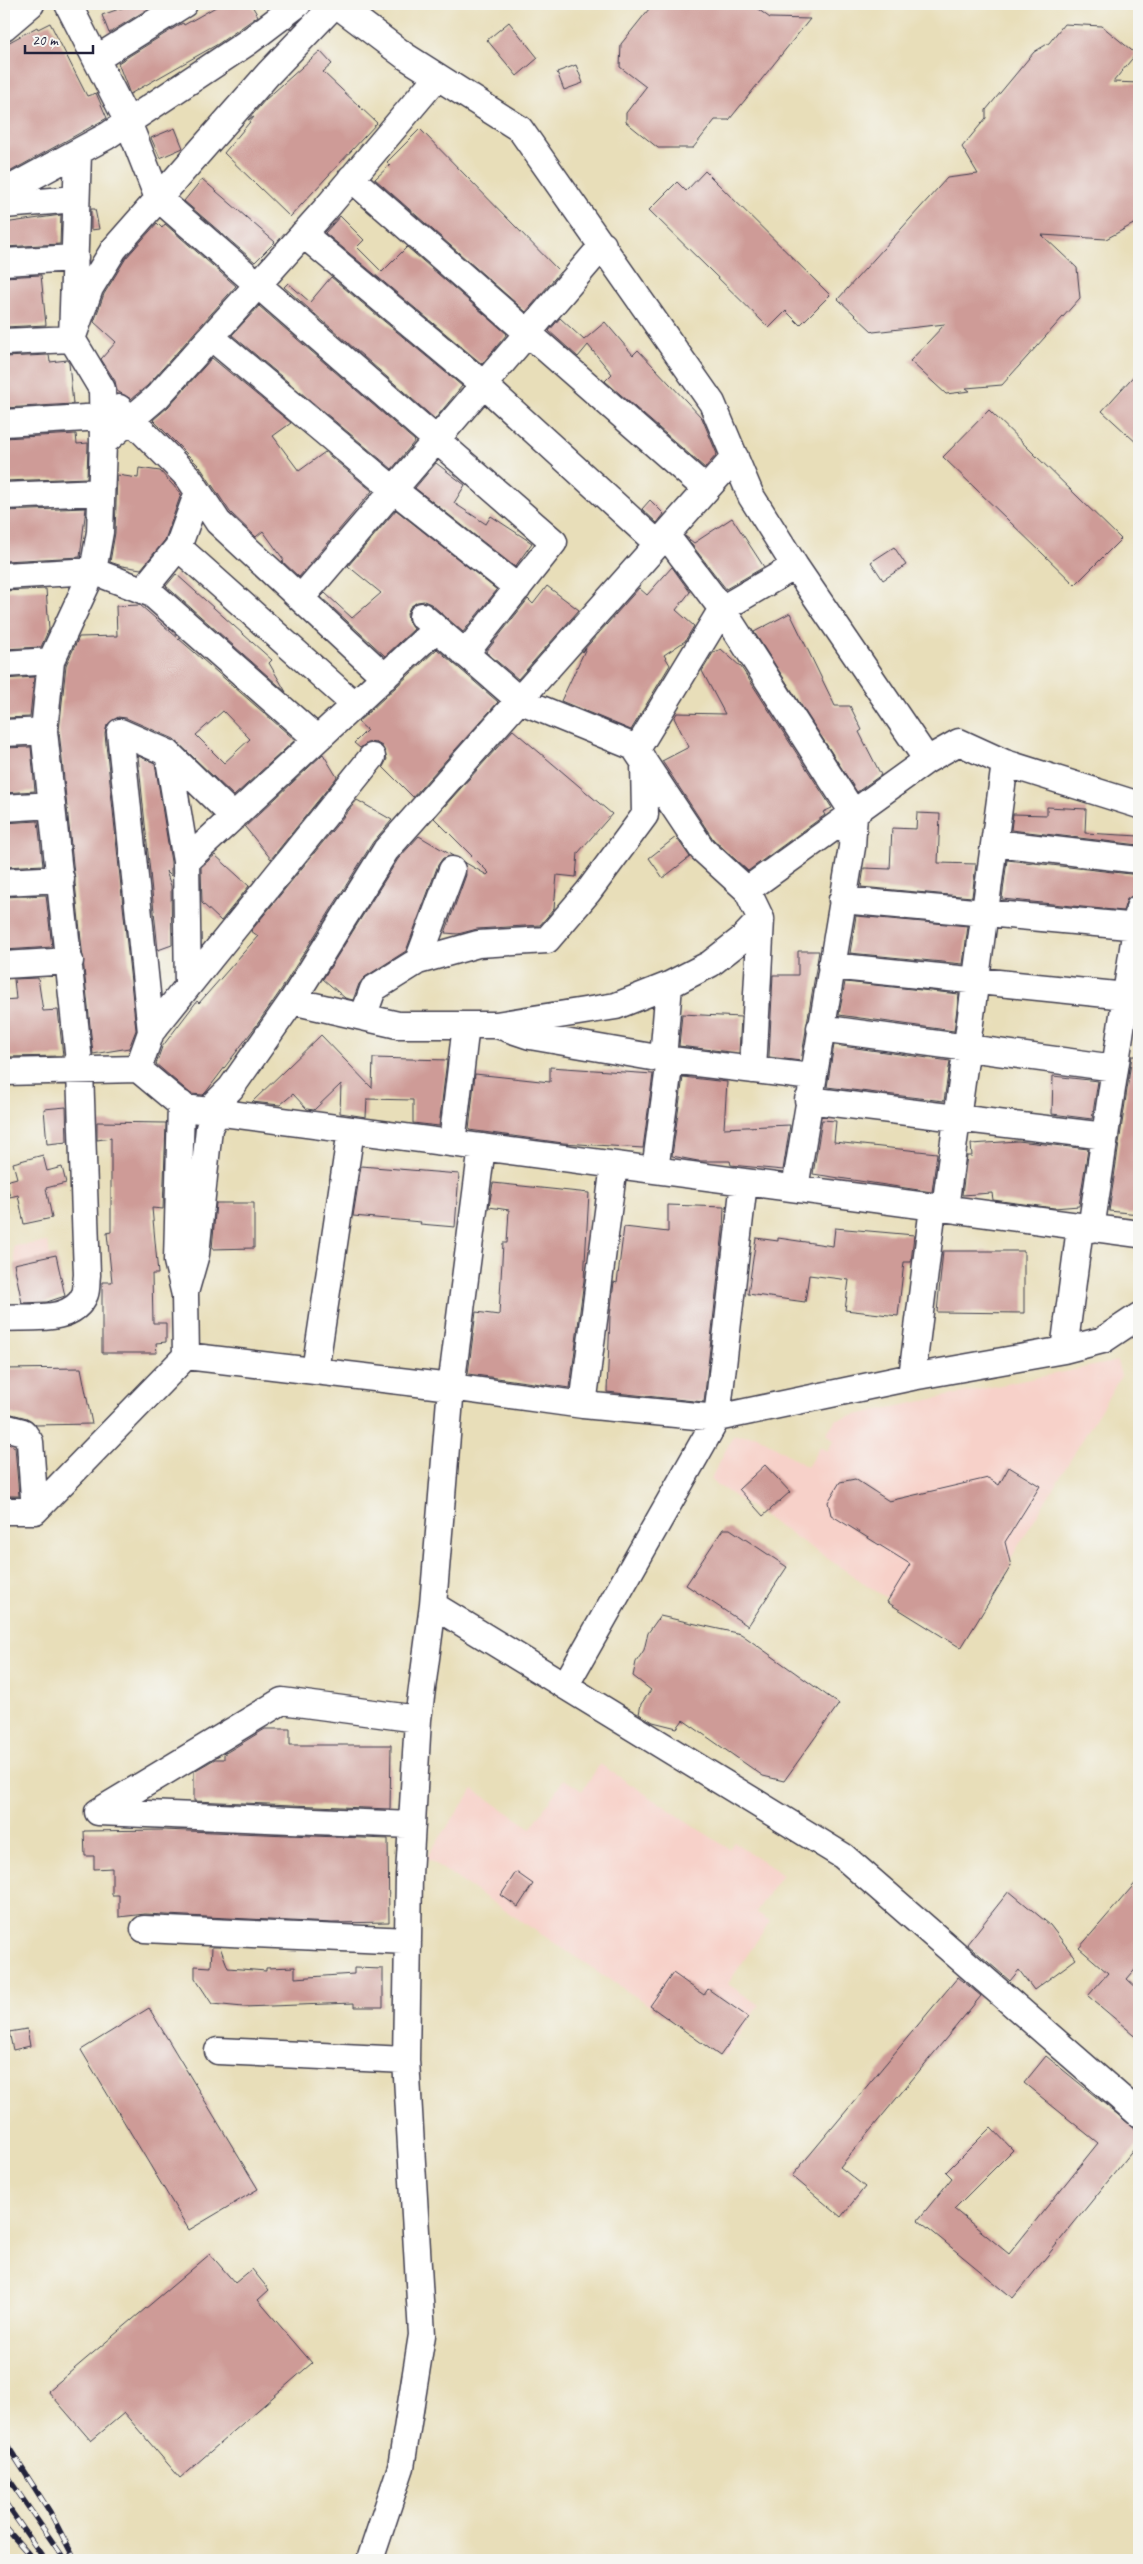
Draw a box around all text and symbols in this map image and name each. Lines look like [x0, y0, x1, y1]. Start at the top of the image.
scale bar [25, 22, 92, 54]
text: 20 m [32, 31, 59, 50]

